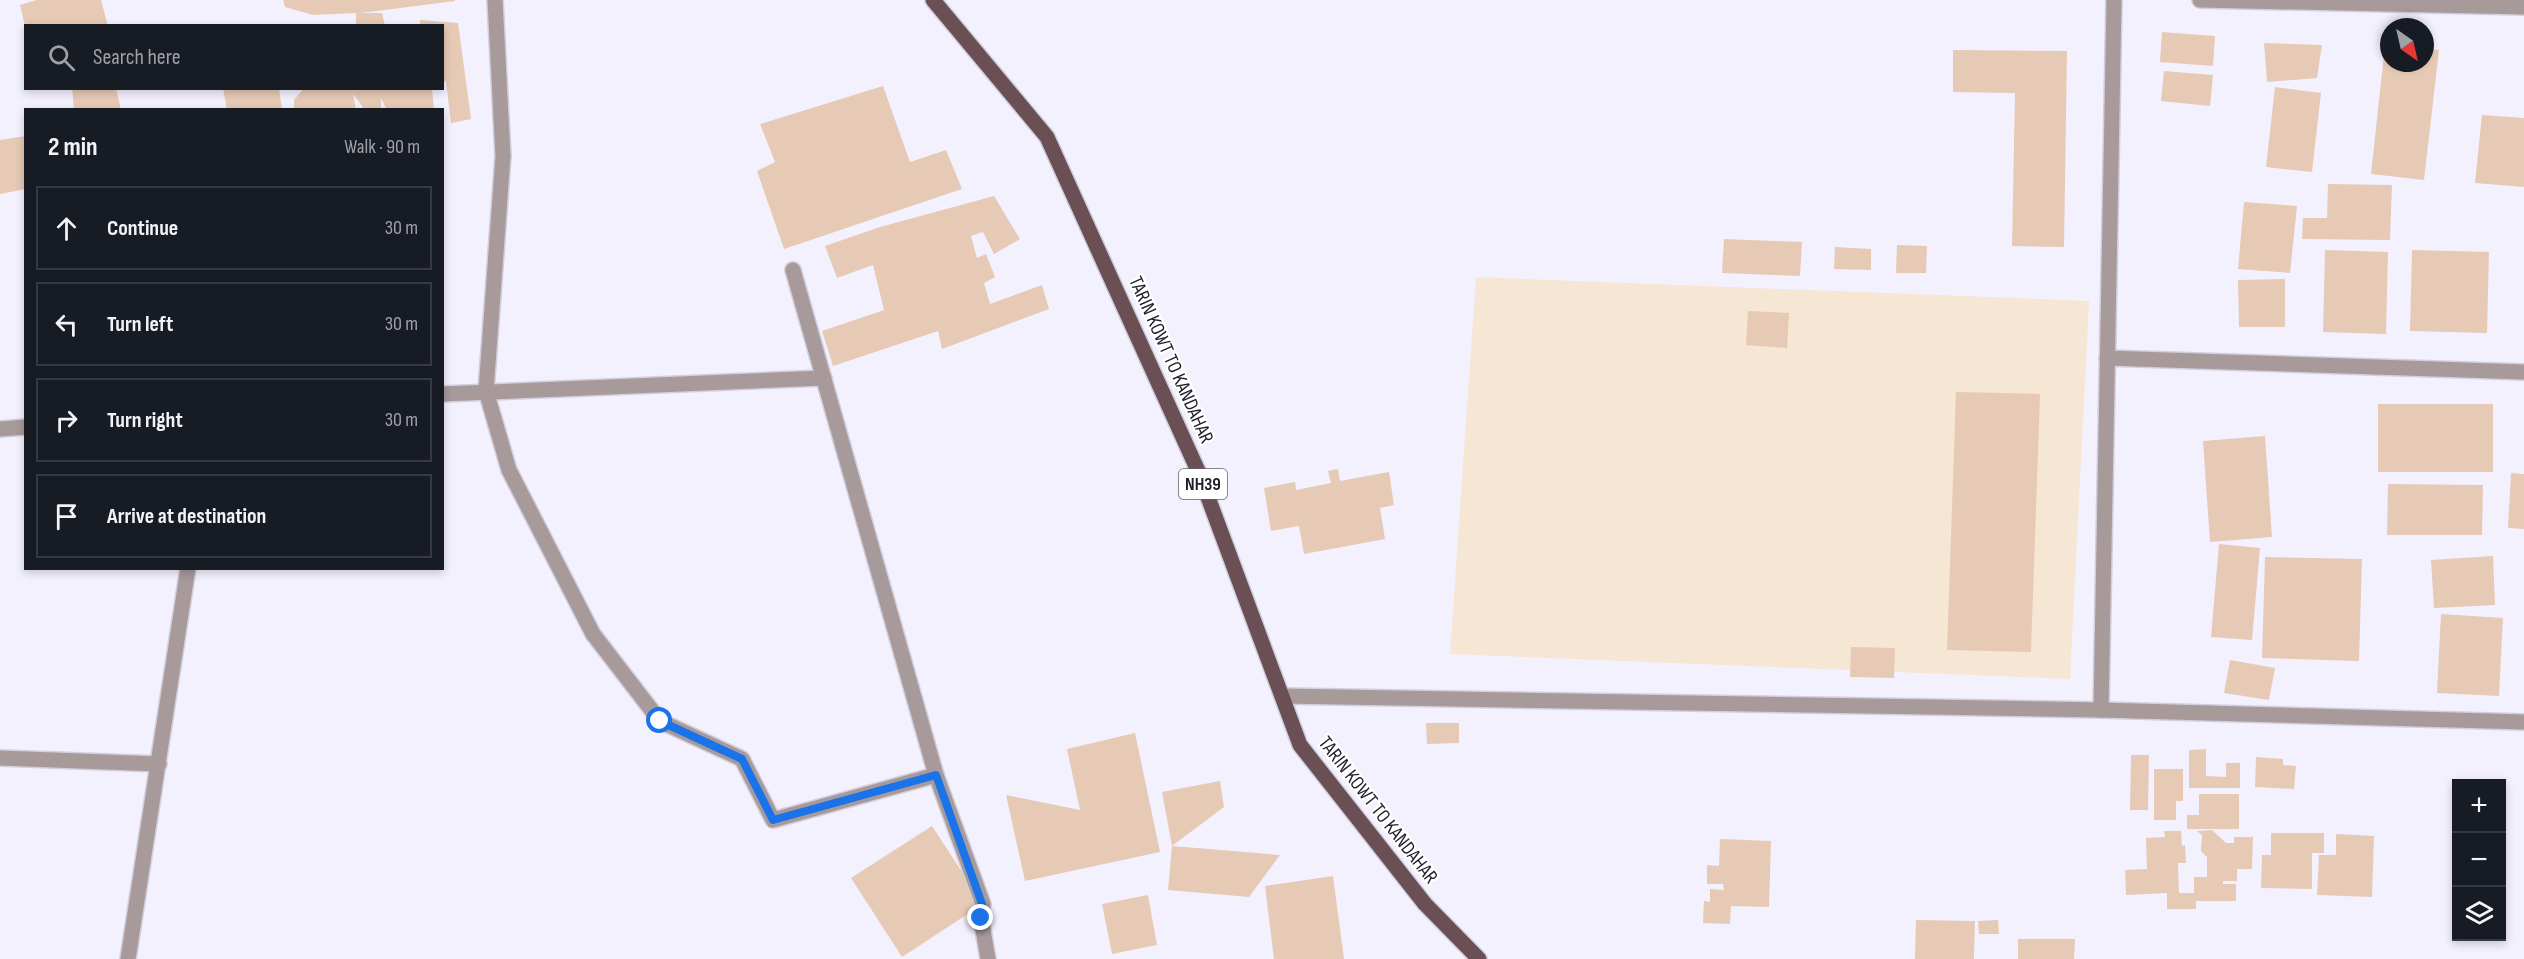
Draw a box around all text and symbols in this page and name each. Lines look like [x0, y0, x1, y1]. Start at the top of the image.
north arrow [2380, 18, 2434, 72]
search box [24, 24, 444, 90]
icon: search [45, 41, 78, 74]
text: Search here [93, 44, 180, 71]
text: 2 min [48, 132, 98, 163]
text: Walk · 90 m [344, 135, 420, 159]
icon: ahead [50, 212, 83, 245]
text: Continue [107, 215, 178, 242]
text: 30 m [385, 216, 418, 240]
street label: TARIN KOWT TO KANDAHAR [1123, 273, 1219, 447]
icon: left [50, 308, 83, 341]
text: Turn left [107, 311, 173, 338]
text: 30 m [385, 312, 418, 336]
icon: right [50, 404, 83, 437]
text: Turn right [107, 407, 183, 434]
text: 30 m [385, 408, 418, 432]
road number: NH39 [1179, 469, 1227, 499]
icon: arrive [50, 500, 83, 533]
text: Arrive at destination [107, 503, 266, 530]
route start [646, 707, 672, 733]
street label: TARIN KOWT TO KANDAHAR [1313, 732, 1443, 888]
map controls [2452, 779, 2506, 941]
button: + [2452, 779, 2506, 833]
button: − [2452, 833, 2506, 887]
button: layers [2452, 887, 2506, 941]
route end [967, 904, 993, 930]

